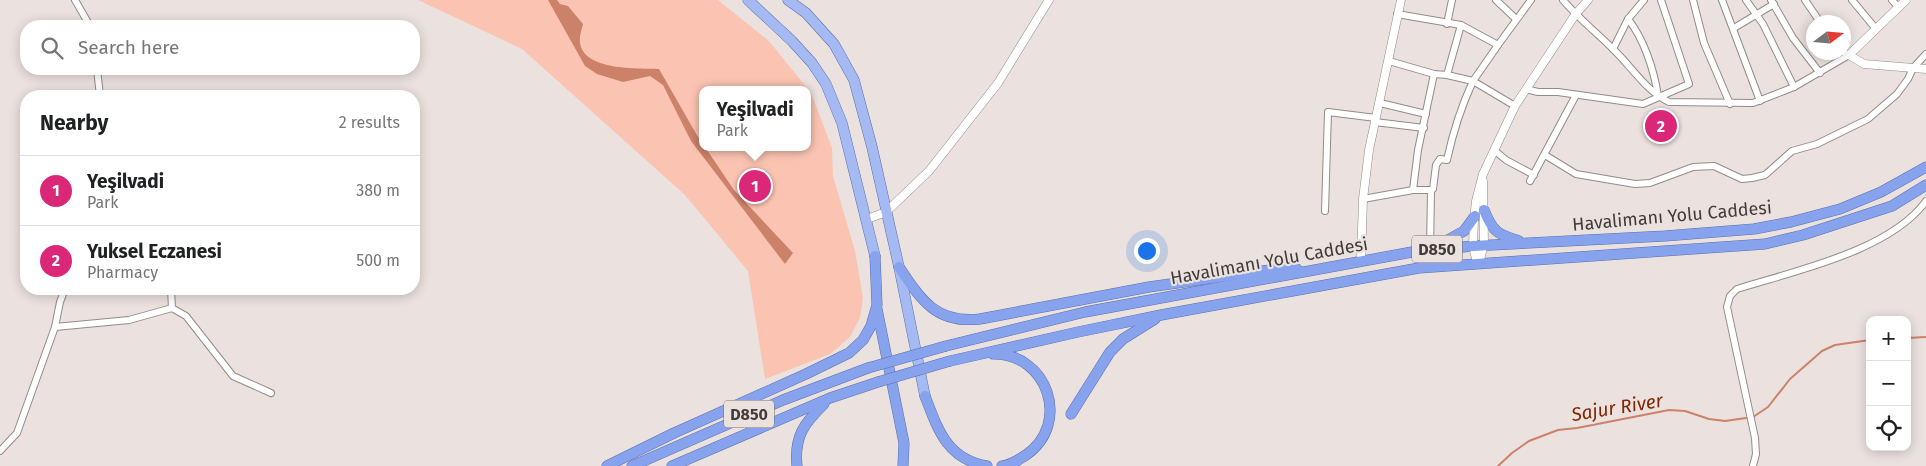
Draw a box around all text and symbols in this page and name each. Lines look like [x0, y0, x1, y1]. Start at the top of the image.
north arrow [1806, 15, 1851, 60]
search box [20, 20, 420, 75]
icon: search [38, 34, 66, 62]
text: Search here [78, 36, 179, 59]
popup [699, 86, 811, 151]
text: Yeşilvadi [716, 98, 794, 121]
pin: 2 [1645, 107, 1677, 145]
text: Nearby [40, 110, 108, 136]
text: 2 results [339, 113, 400, 132]
text: Park [716, 121, 748, 140]
pin: 1 [739, 167, 771, 205]
text: Yeşilvadi [87, 170, 164, 193]
text: 1 [52, 181, 60, 200]
text: 380 m [356, 181, 400, 200]
text: Park [87, 193, 119, 212]
street label: Havalimanı Yolu Caddesi [1571, 196, 1773, 236]
street label: Havalimanı Yolu Caddesi [1168, 233, 1370, 289]
road number: D850 [1412, 235, 1462, 262]
your location [1134, 238, 1160, 264]
text: Yuksel Eczanesi [87, 240, 222, 263]
text: 2 [52, 251, 60, 270]
text: 500 m [356, 251, 400, 270]
text: Pharmacy [87, 263, 158, 282]
map controls [1866, 316, 1911, 451]
button: + [1866, 316, 1911, 361]
button: − [1866, 361, 1911, 406]
water label: Sajur River [1569, 389, 1665, 426]
road number: D850 [724, 400, 774, 428]
button: locate [1866, 406, 1911, 451]

